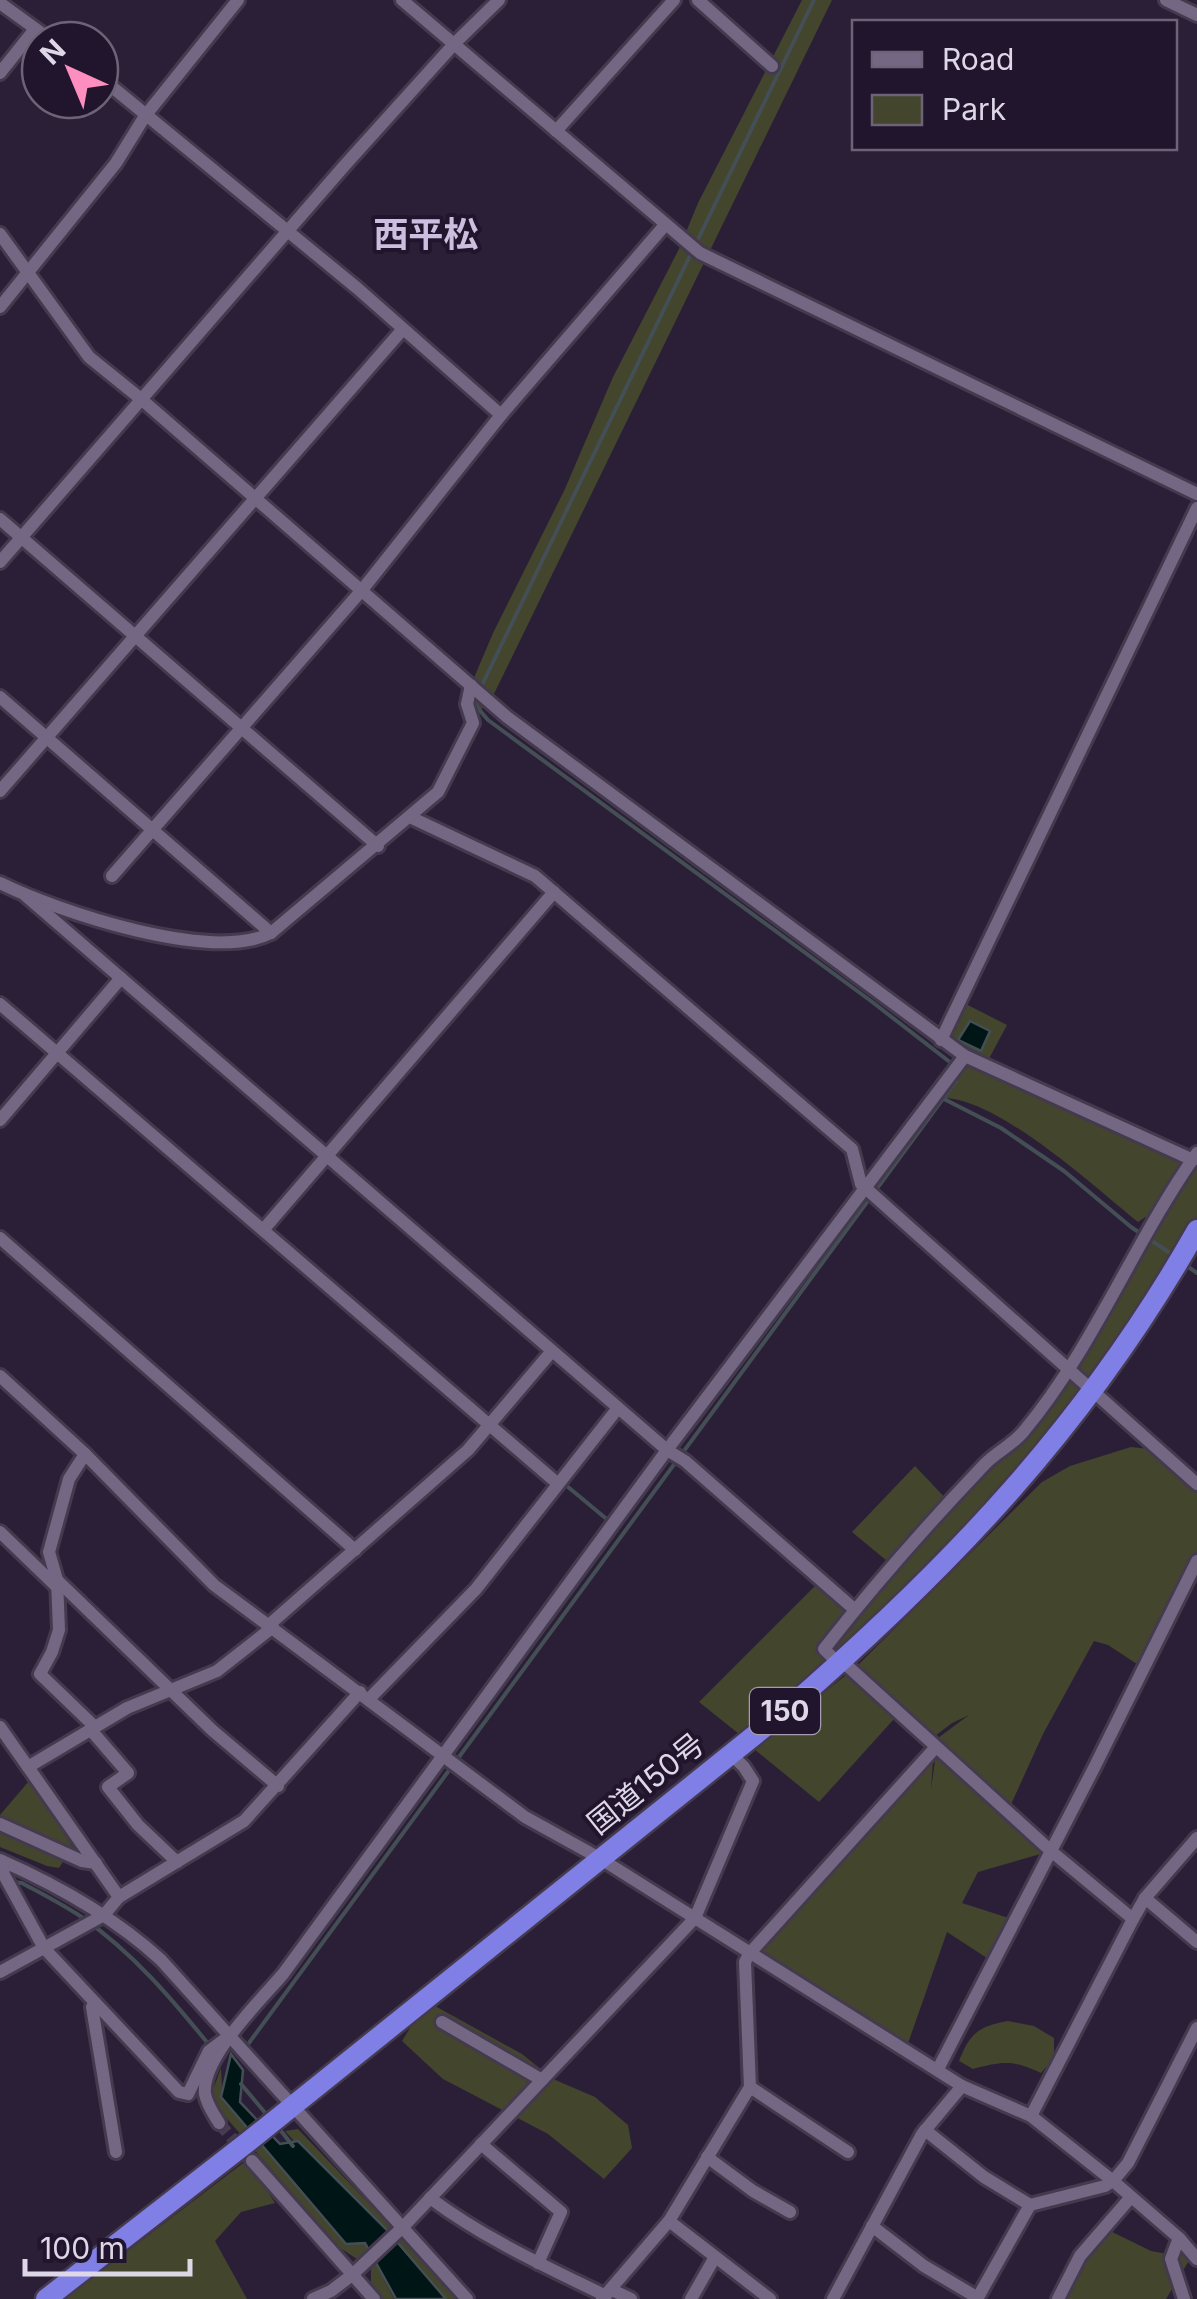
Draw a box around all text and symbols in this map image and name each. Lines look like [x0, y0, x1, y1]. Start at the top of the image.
north arrow [20, 20, 120, 120]
legend [852, 20, 1177, 150]
text: N [33, 32, 72, 72]
text: Road [942, 41, 1014, 77]
text: Park [942, 91, 1007, 127]
district label: 西平松 [373, 213, 479, 255]
road number: 150 [750, 1688, 820, 1734]
street label: 国道150号 [580, 1725, 711, 1841]
scale bar [25, 2214, 190, 2276]
text: 100 m [40, 2230, 125, 2266]

